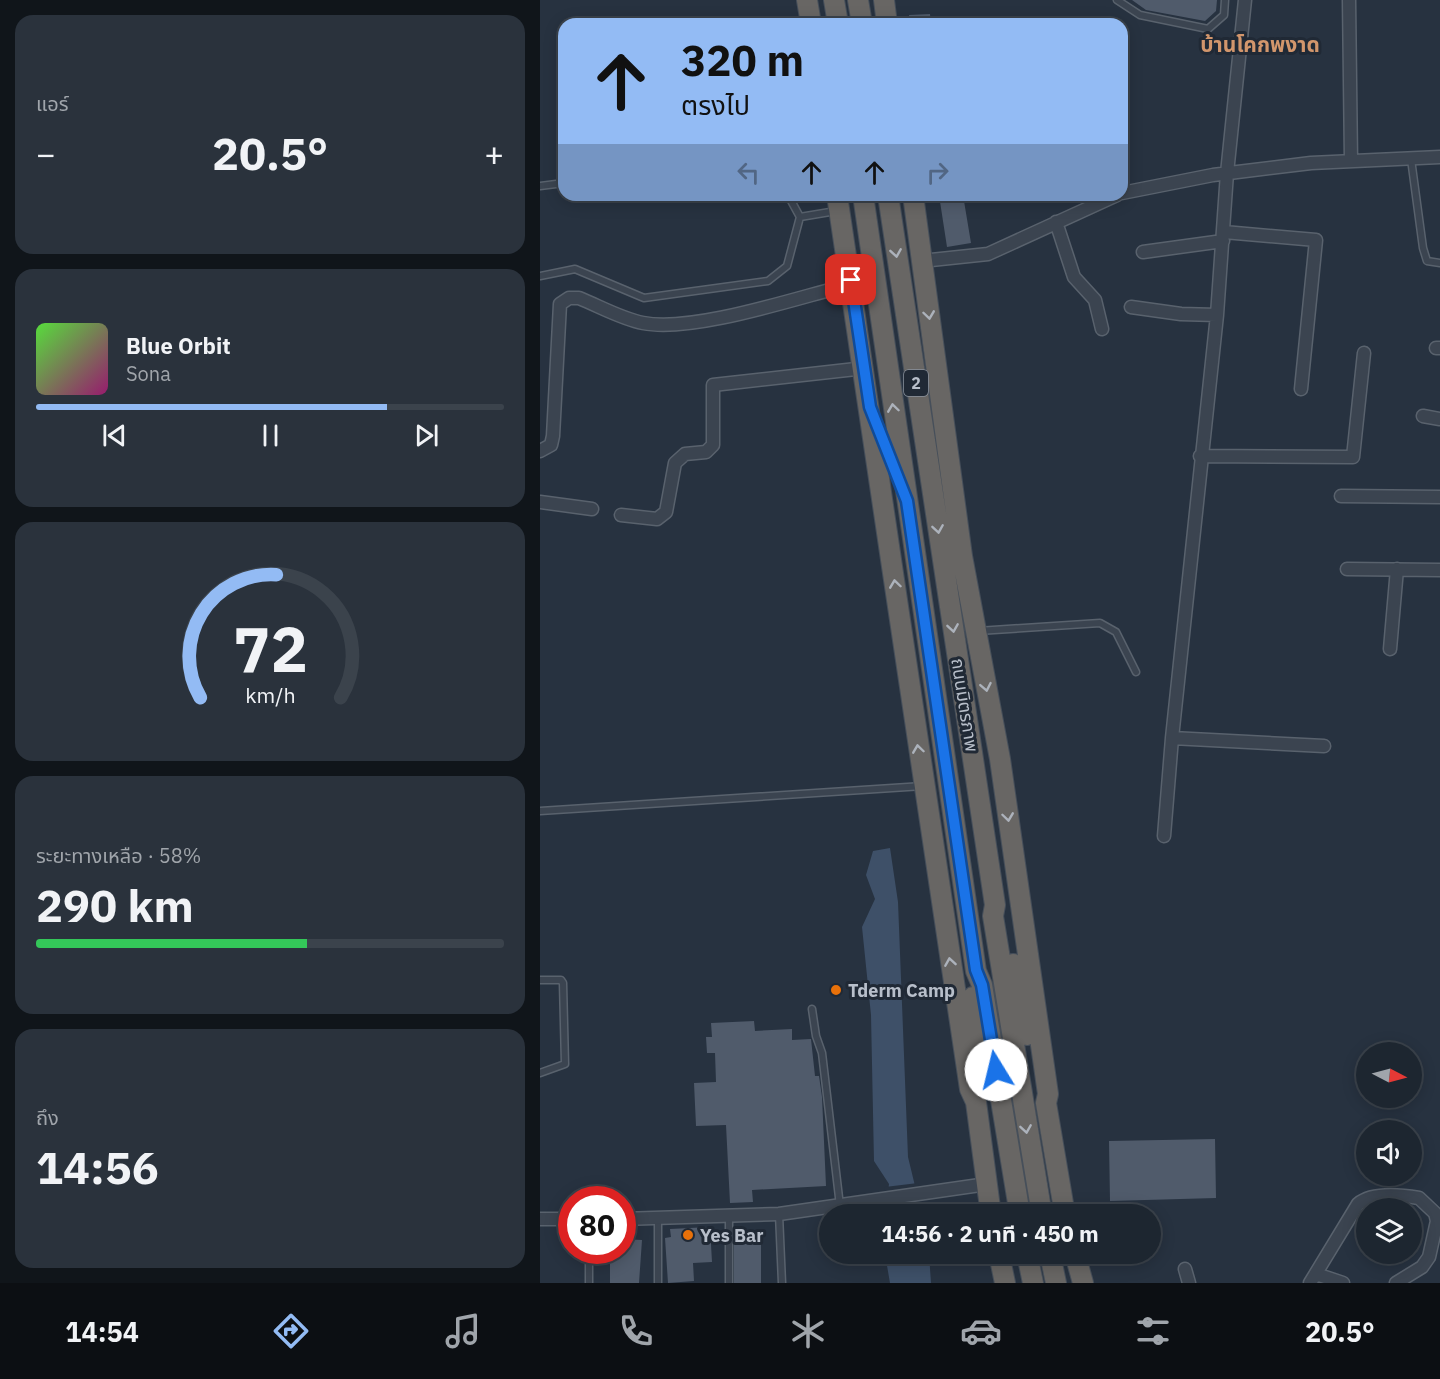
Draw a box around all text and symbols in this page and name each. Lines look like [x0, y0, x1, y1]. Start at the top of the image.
district label: บ้านโคกพงาด [1200, 30, 1320, 58]
text: 320 m [681, 33, 804, 88]
icon: ahead [582, 42, 660, 120]
text: ตรงไป [681, 87, 750, 122]
text: แอร์ [36, 90, 68, 117]
text: 20.5° [212, 124, 328, 182]
text: − [36, 132, 56, 175]
text: + [484, 132, 504, 175]
icon: left [732, 156, 765, 189]
icon: ahead [795, 156, 828, 189]
icon: ahead [858, 156, 891, 189]
icon: right [921, 156, 954, 189]
one-way arrow [890, 248, 902, 257]
pin [825, 254, 876, 305]
icon: arrive [834, 263, 867, 296]
one-way arrow [922, 311, 935, 320]
text: Blue Orbit [126, 331, 231, 360]
text: Sona [126, 360, 171, 387]
road number: 2 [904, 370, 928, 396]
one-way arrow [888, 403, 900, 412]
icon: previous [98, 419, 131, 452]
icon: pause [254, 419, 287, 452]
icon: next [410, 419, 443, 452]
one-way arrow [932, 524, 944, 533]
one-way arrow [890, 579, 902, 588]
text: 72 [233, 609, 307, 690]
one-way arrow [947, 624, 959, 633]
street label: ถนนมิตรภาพ [946, 656, 984, 754]
text: km/h [245, 682, 295, 710]
one-way arrow [979, 682, 992, 692]
one-way arrow [913, 744, 925, 753]
one-way arrow [1001, 812, 1013, 822]
text: ระยะทางเหลือ · 58% [36, 842, 201, 869]
text: 290 km [36, 876, 194, 934]
one-way arrow [945, 957, 957, 967]
place label: Tderm Camp [848, 979, 955, 1002]
marker: Tderm Camp [829, 983, 843, 997]
position arrow [964, 1038, 1028, 1102]
north arrow [1356, 1042, 1422, 1108]
map controls [1356, 1042, 1422, 1264]
text: ถึง [36, 1104, 59, 1131]
button: sound [1356, 1120, 1422, 1186]
one-way arrow [1020, 1125, 1032, 1134]
text: 14:56 [36, 1138, 159, 1196]
speed limit sign: 80 [558, 1186, 636, 1264]
button: layers [1356, 1198, 1422, 1264]
text: 14:56 · 2 นาที · 450 m [881, 1219, 1099, 1248]
place label: Yes Bar [700, 1224, 764, 1247]
marker: Yes Bar [681, 1228, 695, 1242]
icon: directions [270, 1310, 312, 1352]
icon: music [442, 1310, 484, 1352]
icon: phone [615, 1310, 657, 1352]
icon: climate [787, 1310, 829, 1352]
icon: car [960, 1310, 1002, 1352]
icon: filters [1132, 1310, 1174, 1352]
text: 14:54 [65, 1314, 139, 1349]
text: 20.5° [1305, 1314, 1375, 1349]

